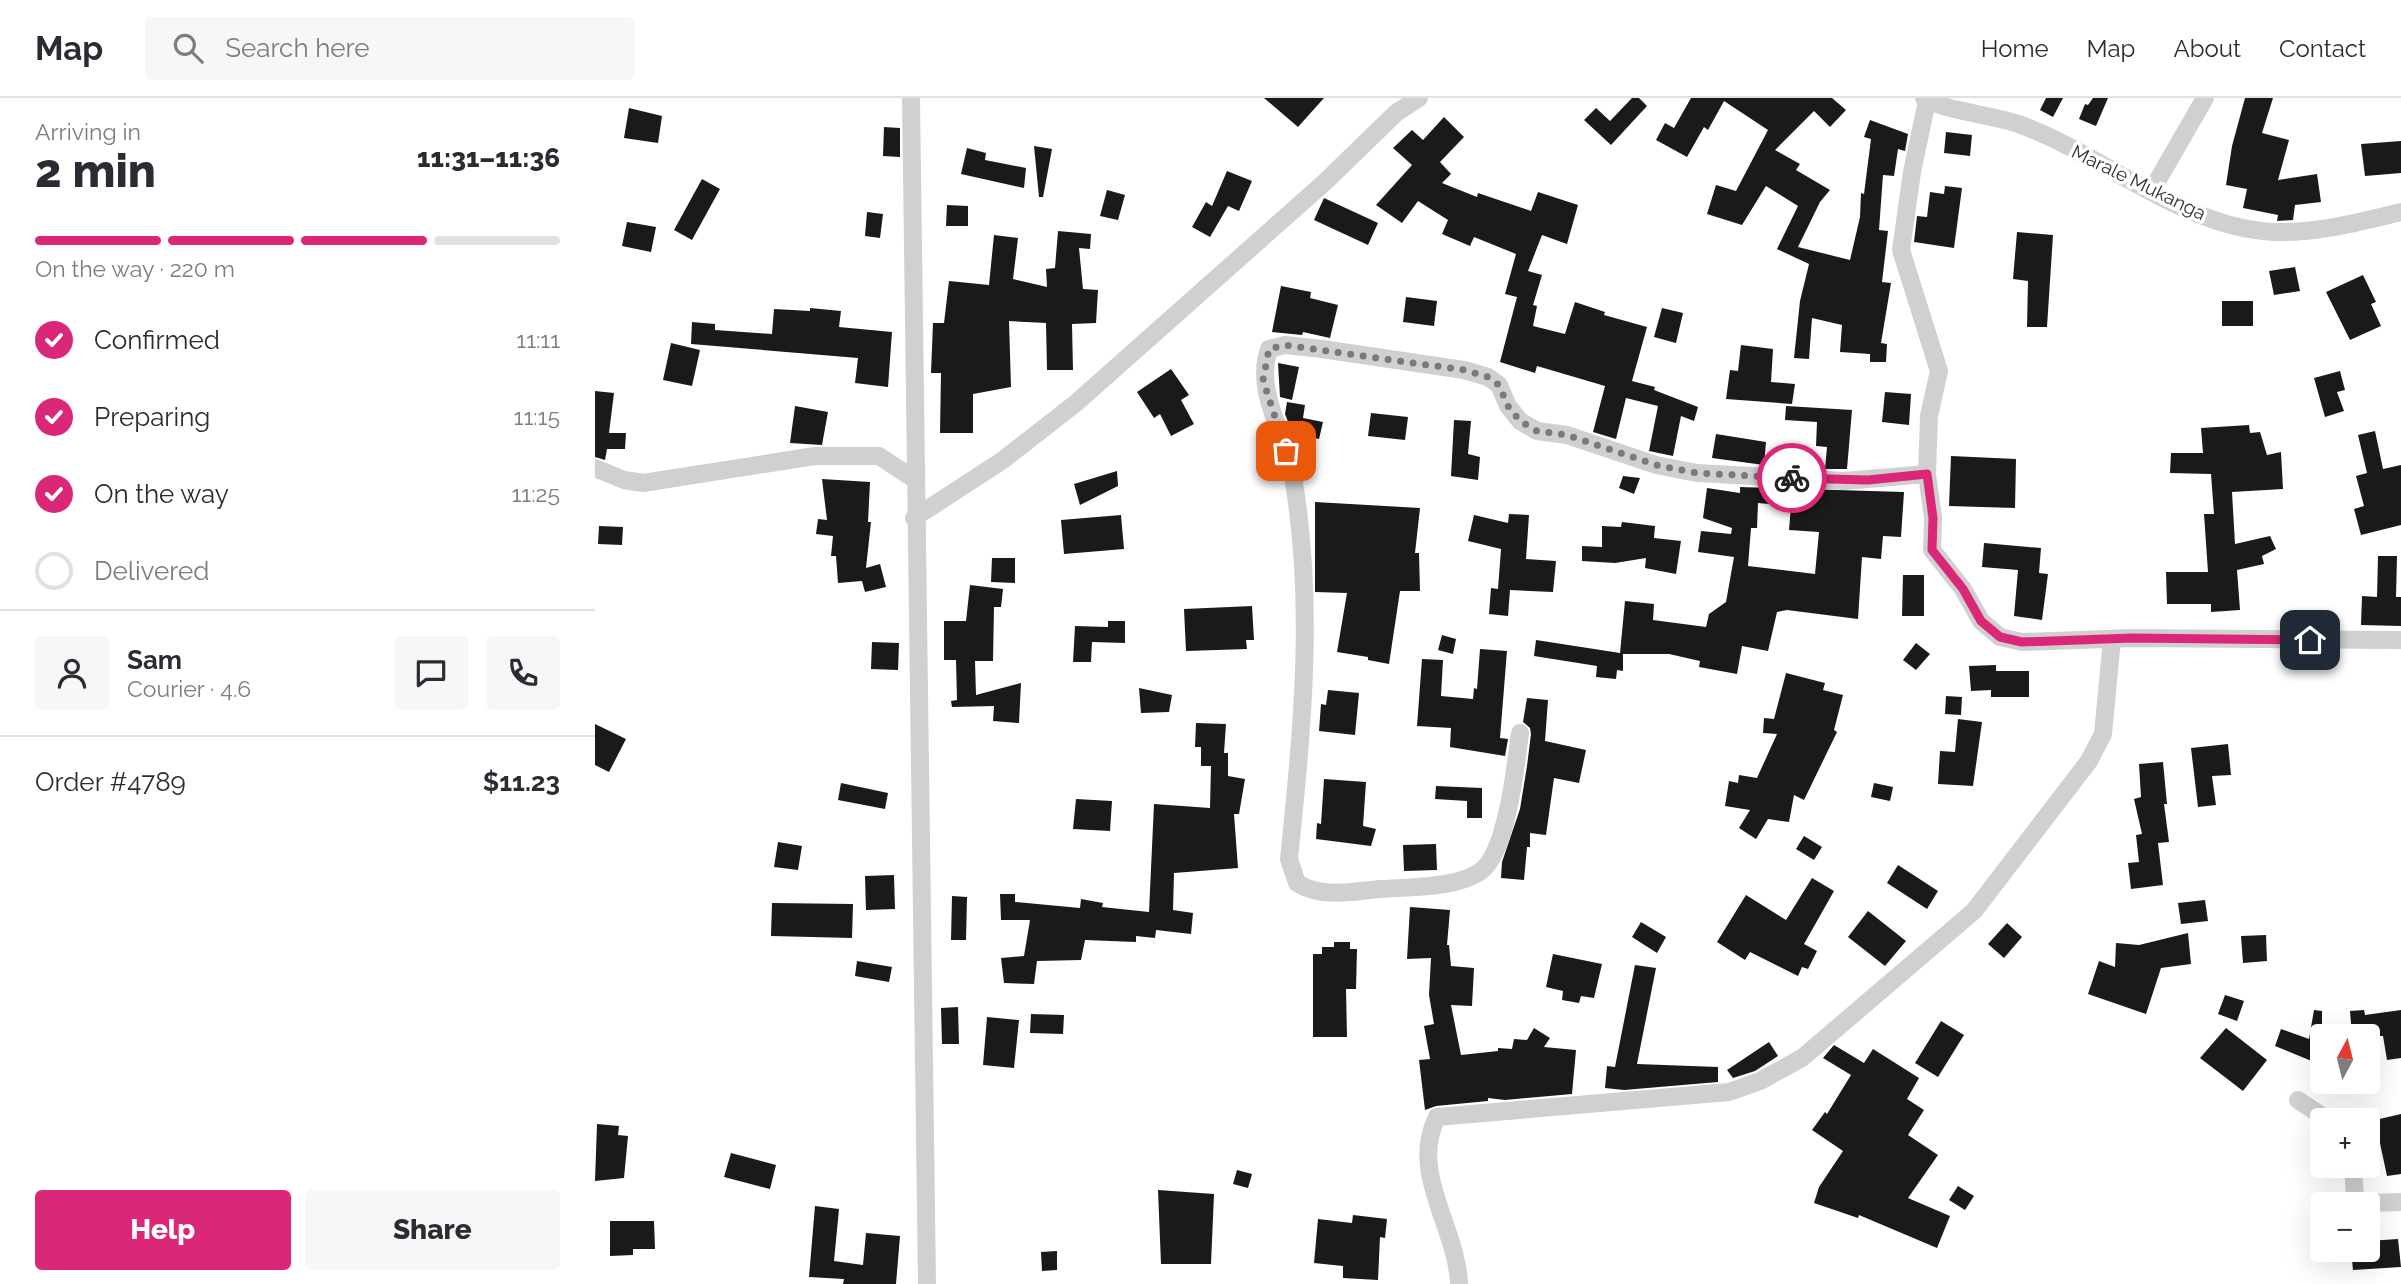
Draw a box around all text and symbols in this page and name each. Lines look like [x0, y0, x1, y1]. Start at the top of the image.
search box [145, 17, 635, 80]
text: Map [35, 29, 103, 68]
icon: search [169, 29, 207, 67]
text: Search here [225, 33, 370, 63]
text: Home [1981, 34, 2049, 63]
text: Map [2087, 34, 2135, 63]
text: About [2173, 34, 2241, 63]
text: Contact [2279, 34, 2366, 63]
text: Arriving in [35, 118, 141, 145]
street label: Marale Mukanga [2068, 140, 2210, 224]
text: 11:31–11:36 [417, 143, 560, 173]
text: 2 min [35, 144, 156, 198]
text: On the way · 220 m [35, 255, 235, 282]
icon: check [35, 321, 73, 359]
text: Confirmed [94, 325, 220, 355]
text: 11:11 [516, 326, 560, 353]
icon: check [35, 398, 73, 436]
text: Preparing [94, 402, 210, 432]
text: 11:15 [514, 403, 560, 430]
pin [1256, 421, 1316, 481]
icon: bag [1267, 432, 1305, 470]
courier [1757, 443, 1827, 513]
icon: bike [1773, 459, 1811, 497]
icon: check [35, 475, 73, 513]
text: On the way [94, 479, 229, 509]
text: 11:25 [511, 480, 560, 507]
text: Delivered [94, 556, 209, 586]
pin [2280, 610, 2340, 670]
icon: home [2291, 621, 2329, 659]
button: person [35, 636, 109, 710]
button: chat [394, 636, 468, 710]
button: phone [486, 636, 560, 710]
text: Sam [127, 645, 182, 675]
text: Courier · 4.6 [127, 675, 251, 702]
text: Order #4789 [35, 767, 186, 797]
text: $11.23 [483, 767, 560, 797]
north arrow [2310, 1024, 2380, 1094]
map controls [2310, 1024, 2380, 1262]
button: + [2310, 1108, 2380, 1178]
button: Help [35, 1190, 291, 1270]
button: Share [305, 1190, 560, 1270]
button: − [2310, 1192, 2380, 1262]

